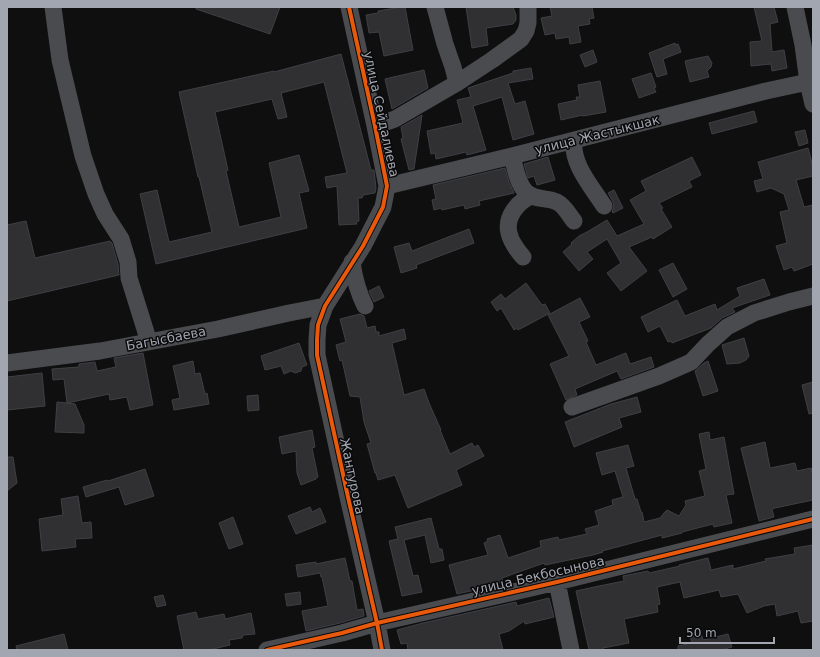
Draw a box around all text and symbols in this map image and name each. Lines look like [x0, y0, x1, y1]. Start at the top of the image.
street label: улица Сейдалиева [361, 50, 402, 178]
street label: улица Жастыкшак [533, 112, 661, 157]
street label: Багысбаева [125, 323, 207, 354]
street label: Жантурова [337, 437, 368, 516]
street label: улица Бекбосынова [470, 553, 606, 598]
scale bar [680, 619, 774, 645]
text: 50 m [686, 626, 717, 640]

